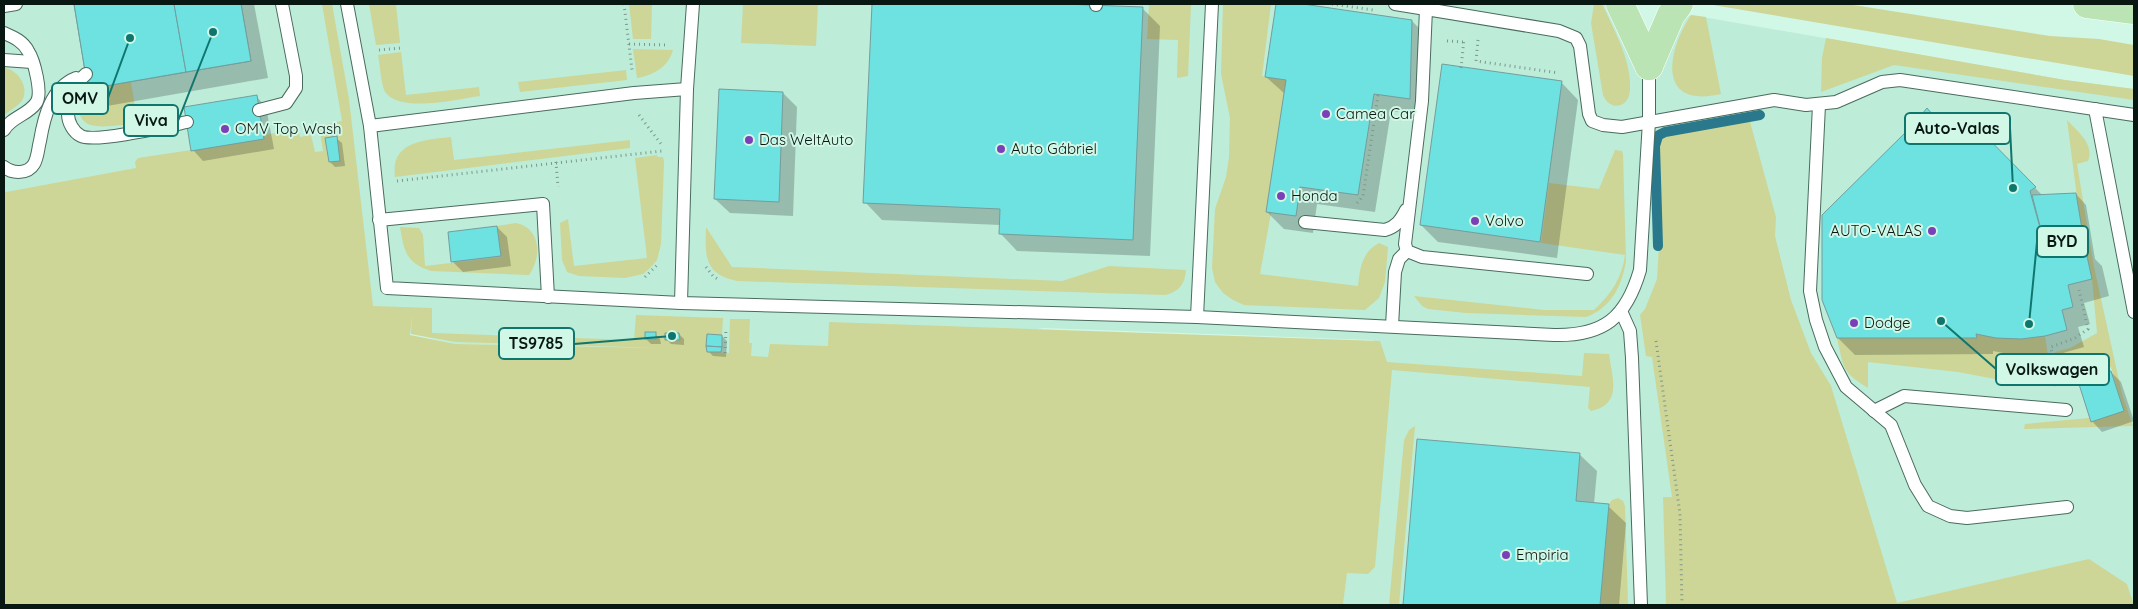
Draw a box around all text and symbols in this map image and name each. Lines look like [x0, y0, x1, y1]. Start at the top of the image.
callout: OMV [52, 83, 108, 114]
text: OMV [62, 88, 98, 108]
place label: Camea Car [1336, 104, 1415, 123]
callout: Viva [124, 105, 178, 136]
marker: Camea Car [1320, 108, 1332, 120]
text: Viva [134, 110, 168, 130]
callout: Auto-Valas [1905, 113, 2010, 144]
text: Auto-Valas [1914, 118, 2000, 138]
place label: OMV Top Wash [235, 119, 341, 138]
marker: OMV Top Wash [219, 123, 231, 135]
place label: Das WeltAuto [759, 130, 853, 149]
marker: Das WeltAuto [743, 134, 755, 146]
place label: Auto Gábriel [1011, 139, 1097, 158]
marker: Auto Gábriel [995, 143, 1007, 155]
place label: Honda [1291, 186, 1338, 205]
marker: Honda [1275, 190, 1287, 202]
place label: Volvo [1485, 211, 1524, 230]
marker: Volvo [1469, 215, 1481, 227]
place label: AUTO-VALAS [1830, 221, 1922, 240]
marker: AUTO-VALAS [1926, 225, 1938, 237]
callout: BYD [2037, 226, 2088, 257]
text: BYD [2046, 231, 2078, 251]
place label: Dodge [1864, 313, 1911, 332]
marker: Dodge [1848, 317, 1860, 329]
callout: TS9785 [499, 328, 574, 359]
text: TS9785 [509, 333, 563, 353]
callout: Volkswagen [1996, 354, 2109, 385]
text: Volkswagen [2006, 359, 2098, 379]
place label: Empiria [1516, 545, 1569, 564]
marker: Empiria [1500, 549, 1512, 561]

